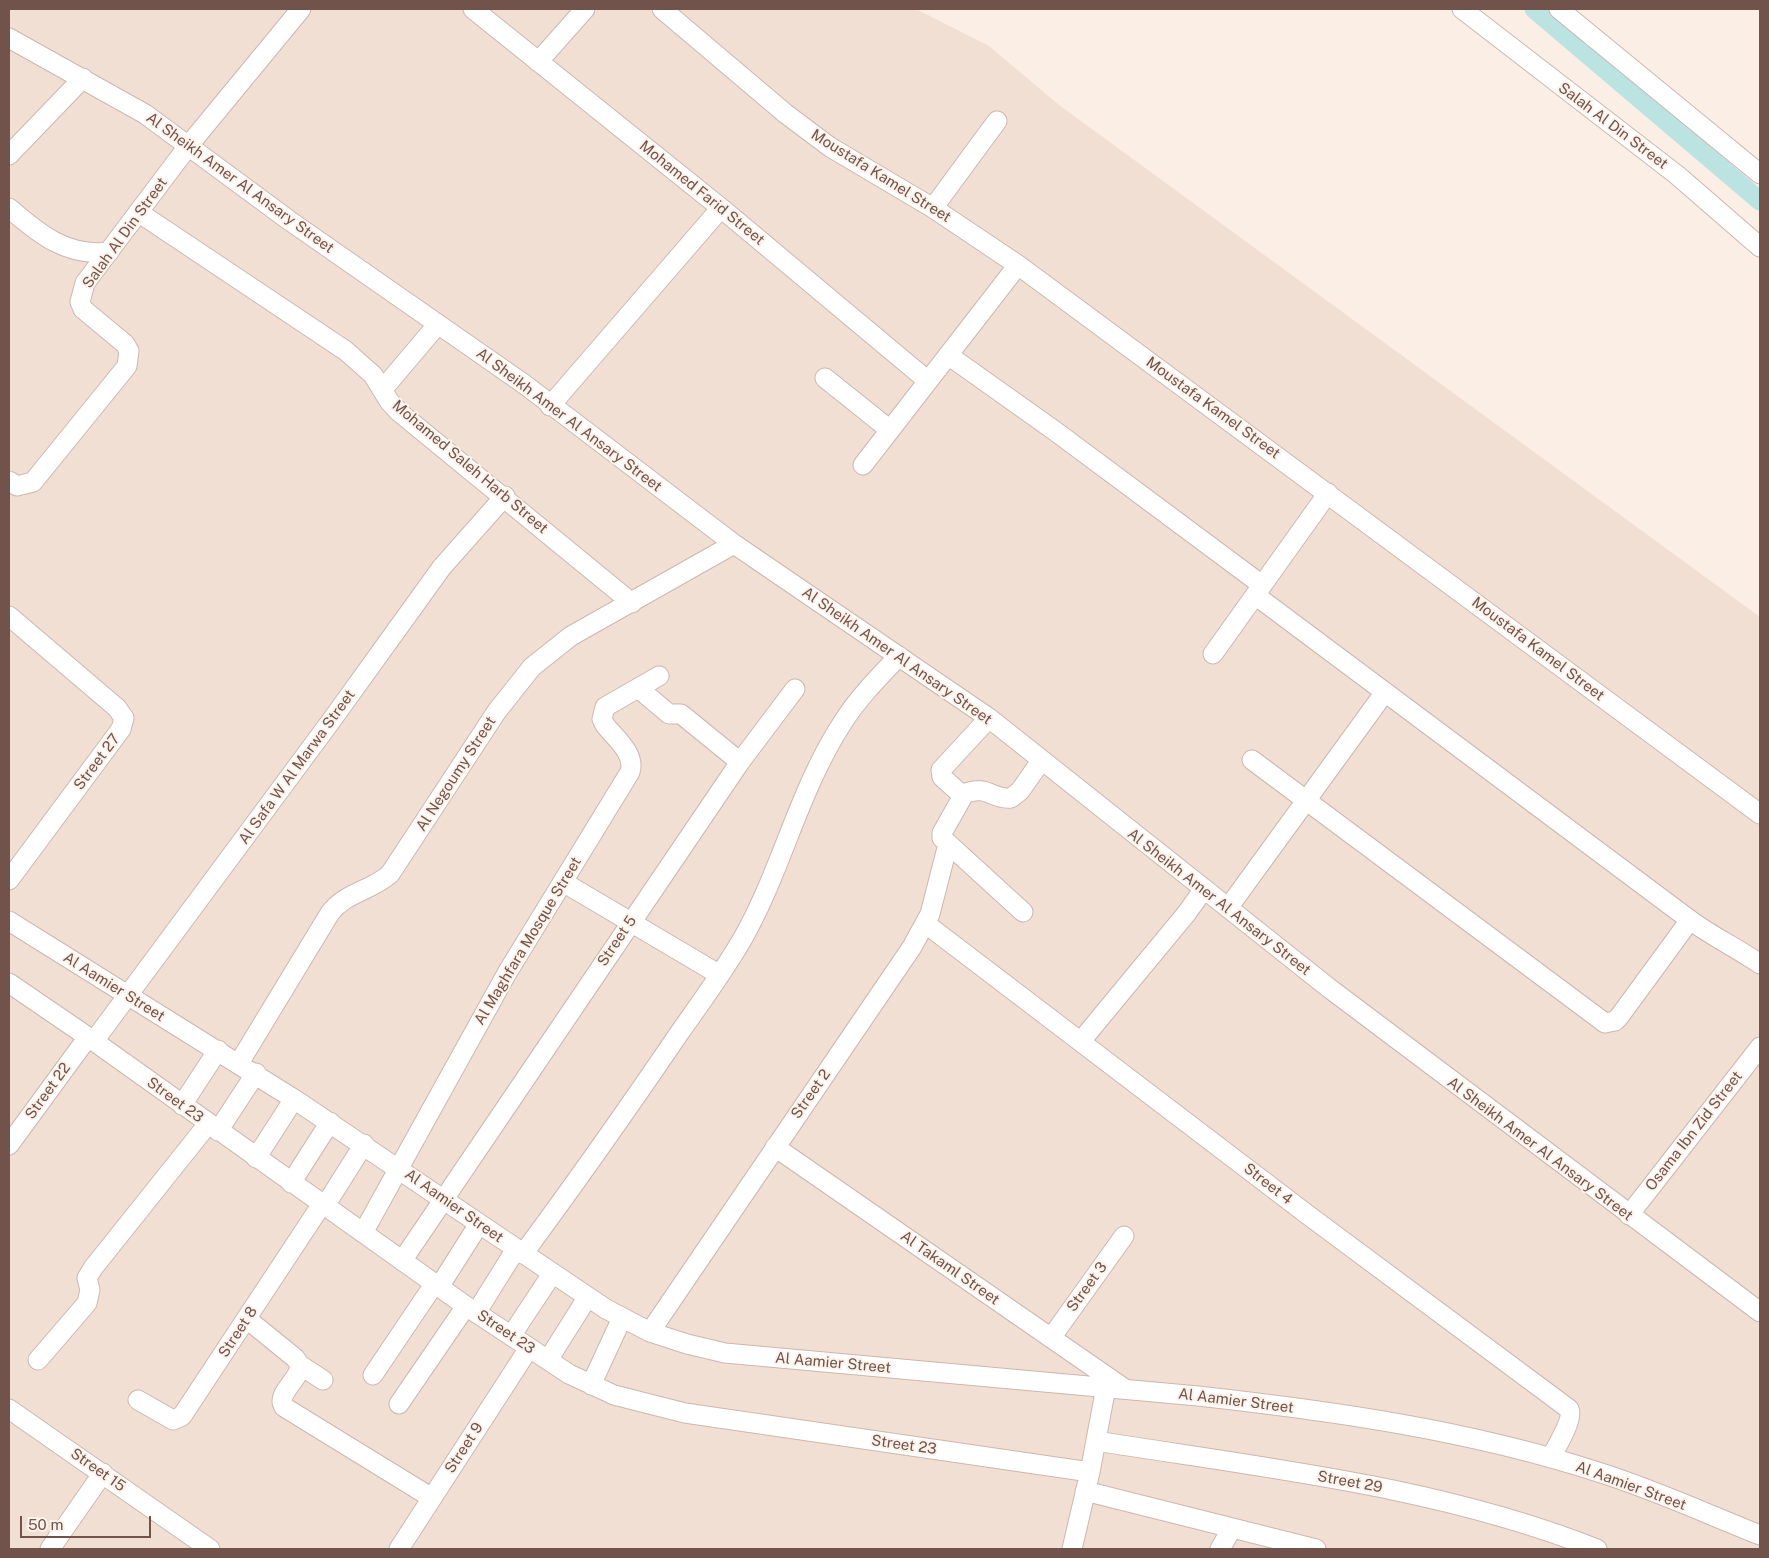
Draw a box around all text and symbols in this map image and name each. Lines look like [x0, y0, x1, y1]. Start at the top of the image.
street label: Salah Al Din Street [1555, 79, 1671, 173]
street label: Al Sheikh Amer Al Ansary Street [143, 109, 337, 257]
street label: Moustafa Kamel Street [808, 126, 954, 226]
street label: Mohamed Farid Street [636, 137, 768, 249]
street label: Salah Al Din Street [79, 174, 171, 292]
street label: Al Sheikh Amer Al Ansary Street [473, 344, 665, 496]
street label: Moustafa Kamel Street [1142, 353, 1284, 463]
street label: Mohamed Saleh Harb Street [388, 397, 552, 537]
street label: Al Sheikh Amer Al Ansary Street [799, 583, 995, 729]
street label: Moustafa Kamel Street [1468, 593, 1608, 705]
street label: Al Safa W Al Marwa Street [235, 686, 359, 848]
street label: Al Negoumy Street [412, 713, 500, 835]
street label: Street 27 [70, 730, 124, 794]
street label: Al Sheikh Amer Al Ansary Street [1124, 825, 1314, 979]
street label: Al Maghfara Mosque Street [471, 854, 585, 1028]
street label: Street 5 [594, 912, 640, 970]
street label: Al Aamier Street [60, 949, 168, 1025]
street label: Street 22 [22, 1059, 74, 1123]
street label: Street 2 [787, 1066, 835, 1122]
street label: Osama Ibn Zid Street [1642, 1068, 1746, 1194]
street label: Street 23 [143, 1073, 207, 1127]
street label: Al Sheikh Amer Al Ansary Street [1444, 1073, 1636, 1225]
street label: Street 4 [1240, 1159, 1296, 1209]
street label: Al Aamier Street [401, 1165, 507, 1247]
street label: Al Takaml Street [897, 1227, 1003, 1309]
street label: Street 3 [1063, 1259, 1111, 1315]
street label: Street 8 [215, 1303, 261, 1361]
street label: Street 23 [474, 1306, 538, 1358]
street label: Al Aamier Street [774, 1349, 892, 1377]
street label: Al Aamier Street [1177, 1385, 1295, 1417]
street label: Street 9 [441, 1419, 487, 1477]
street label: Street 23 [870, 1432, 938, 1458]
street label: Street 15 [67, 1445, 129, 1495]
street label: Al Aamier Street [1573, 1458, 1689, 1514]
street label: Street 29 [1316, 1467, 1384, 1497]
scale bar [22, 1506, 154, 1538]
text: 50 m [28, 1516, 63, 1533]

